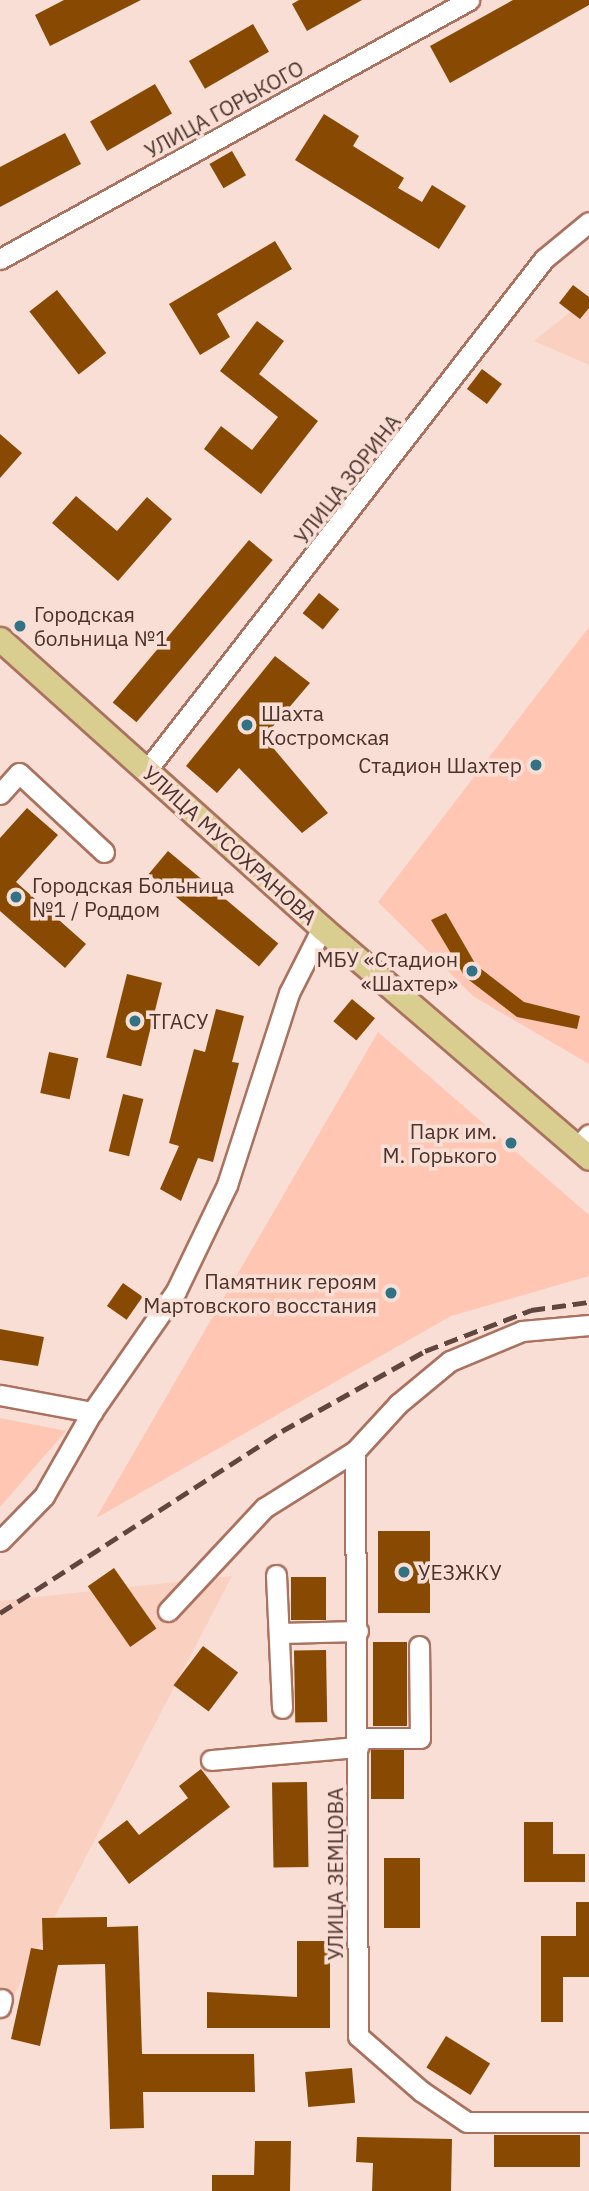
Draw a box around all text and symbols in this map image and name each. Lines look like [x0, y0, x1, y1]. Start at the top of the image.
street label: УЛИЦА ГОРЬКОГО [140, 55, 308, 163]
street label: УЛИЦА ЗОРИНА [289, 409, 405, 549]
place label: Городская больница №1 [34, 601, 168, 651]
marker: Городская больница №1 [12, 618, 28, 634]
place label: Шахта Костромская [261, 700, 390, 750]
marker: Шахта Костромская [239, 717, 255, 733]
place label: Стадион Шахтер [358, 752, 522, 778]
marker: Стадион Шахтер [528, 757, 544, 773]
street label: УЛИЦА МУСОХРАНОВА [138, 760, 322, 930]
place label: Городская Больница №1 / Роддом [32, 872, 234, 922]
marker: Городская Больница №1 / Роддом [6, 887, 26, 907]
place label: МБУ «Стадион «Шахтер» [316, 946, 458, 996]
marker: МБУ «Стадион «Шахтер» [464, 963, 480, 979]
place label: ТГАСУ [149, 1008, 208, 1034]
marker: ТГАСУ [127, 1013, 143, 1029]
place label: Парк им. М. Горького [383, 1118, 497, 1168]
marker: Парк им. М. Горького [503, 1135, 519, 1151]
place label: Памятник героям Мартовского восстания [143, 1268, 377, 1318]
marker: Памятник героям Мартовского восстания [383, 1285, 399, 1301]
place label: УЕЗЖКУ [418, 1559, 502, 1585]
marker: УЕЗЖКУ [396, 1564, 412, 1580]
street label: УЛИЦА ЗЕМЦОВА [322, 1788, 348, 1960]

